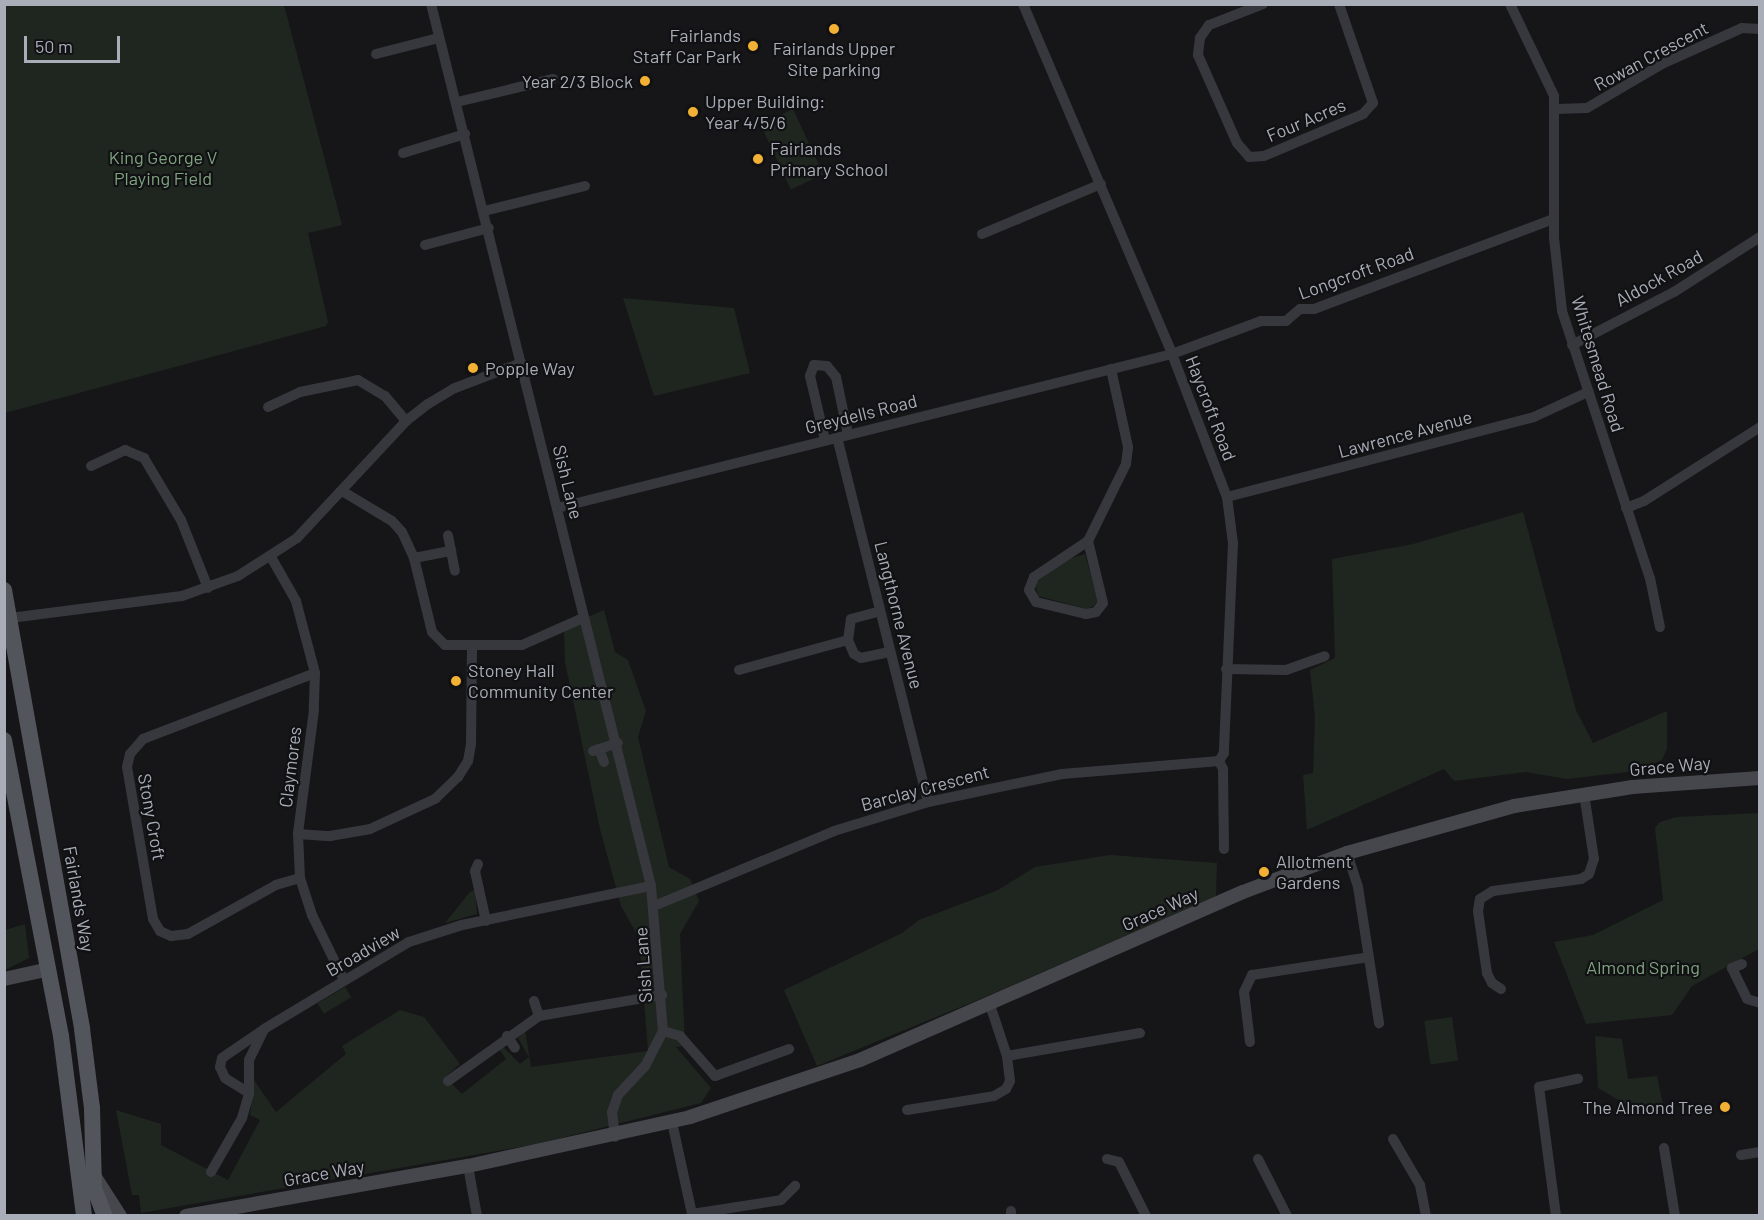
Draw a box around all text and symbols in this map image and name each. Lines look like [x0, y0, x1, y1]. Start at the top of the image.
street label: Rowan Crescent [1590, 17, 1712, 95]
marker: Fairlands Upper Site parking [827, 22, 841, 36]
scale bar [27, 24, 123, 62]
place label: Fairlands Staff Car Park [633, 25, 741, 68]
text: 50 m [35, 35, 73, 57]
place label: Fairlands Upper Site parking [773, 38, 895, 80]
marker: Fairlands Staff Car Park [746, 39, 760, 53]
place label: Year 2/3 Block [522, 70, 633, 92]
marker: Year 2/3 Block [638, 74, 652, 88]
place label: Upper Building: Year 4/5/6 [705, 91, 825, 134]
street label: Four Acres [1263, 94, 1349, 146]
marker: Upper Building: Year 4/5/6 [686, 105, 700, 119]
place label: Fairlands Primary School [770, 138, 888, 180]
park label: King George V Playing Field [109, 147, 217, 190]
marker: Fairlands Primary School [751, 152, 765, 166]
street label: Longcroft Road [1295, 242, 1417, 304]
street label: Aldock Road [1612, 245, 1706, 311]
street label: Whitesmead Road [1567, 293, 1629, 435]
street label: Haycroft Road [1181, 352, 1241, 464]
place label: Popple Way [485, 357, 575, 379]
marker: Popple Way [466, 361, 480, 375]
street label: Greydells Road [803, 390, 919, 438]
street label: Lawrence Avenue [1336, 406, 1474, 462]
street label: Sish Lane [548, 443, 588, 521]
street label: Langthorne Avenue [870, 539, 928, 691]
place label: Stoney Hall Community Center [468, 660, 614, 702]
marker: Stoney Hall Community Center [449, 674, 463, 688]
street label: Claymores [274, 725, 306, 809]
street label: Grace Way [1628, 752, 1712, 780]
street label: Barclay Crescent [858, 760, 992, 816]
street label: Stony Croft [134, 772, 170, 862]
street label: Fairlands Way [59, 844, 99, 954]
place label: Allotment Gardens [1276, 851, 1352, 894]
marker: Allotment Gardens [1257, 865, 1271, 879]
street label: Grace Way [1118, 883, 1202, 935]
street label: Broadview [322, 921, 404, 981]
street label: Sish Lane [630, 927, 656, 1003]
park label: Almond Spring [1586, 956, 1700, 978]
place label: The Almond Tree [1582, 1096, 1713, 1118]
marker: The Almond Tree [1718, 1100, 1732, 1114]
street label: Grace Way [282, 1155, 366, 1191]

